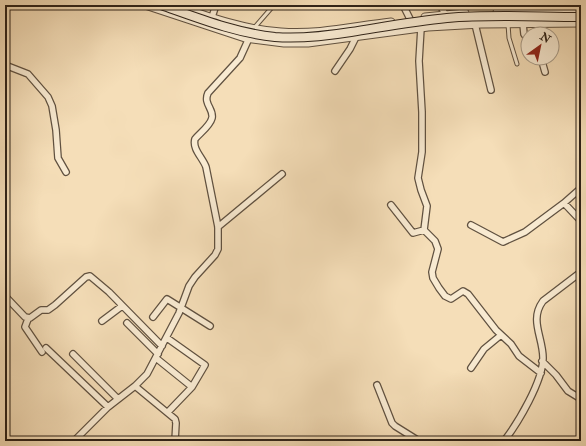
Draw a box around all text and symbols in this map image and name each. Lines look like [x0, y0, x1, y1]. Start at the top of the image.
north arrow [520, 26, 560, 66]
text: N [537, 29, 554, 47]

